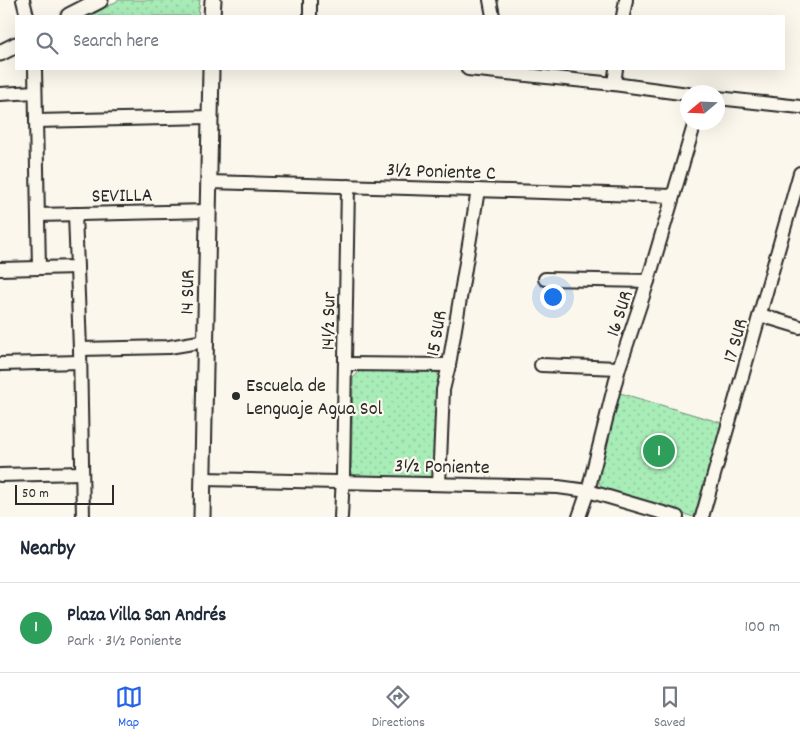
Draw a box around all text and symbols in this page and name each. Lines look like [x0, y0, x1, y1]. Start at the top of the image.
search box [15, 15, 785, 70]
icon: search [33, 29, 61, 57]
text: Search here [73, 29, 159, 56]
north arrow [680, 85, 725, 130]
street label: 3½ Poniente C [386, 157, 496, 189]
street label: SEVILLA [91, 182, 153, 212]
street label: 14 SUR [175, 269, 203, 315]
your location [540, 284, 566, 310]
street label: 16 SUR [600, 287, 641, 341]
street label: 14½ Sur [315, 291, 345, 351]
street label: 15 SUR [420, 308, 456, 359]
street label: 17 SUR [717, 315, 757, 366]
place label: Escuela de Lenguaje Agua Sol [246, 373, 383, 424]
marker: Escuela de Lenguaje Agua Sol [230, 390, 242, 402]
pin: 1 [643, 432, 675, 470]
street label: 3½ Poniente [394, 453, 490, 483]
scale bar [15, 482, 114, 505]
text: 50 m [22, 484, 49, 504]
text: Nearby [20, 535, 75, 565]
text: Plaza Villa San Andrés [67, 603, 226, 630]
text: 1 [34, 616, 38, 639]
text: 100 m [744, 616, 780, 639]
text: Park · 3½ Poniente [67, 630, 181, 653]
tab: Map [115, 683, 143, 733]
tab: Directions [372, 683, 425, 733]
tab: Saved [654, 683, 685, 733]

